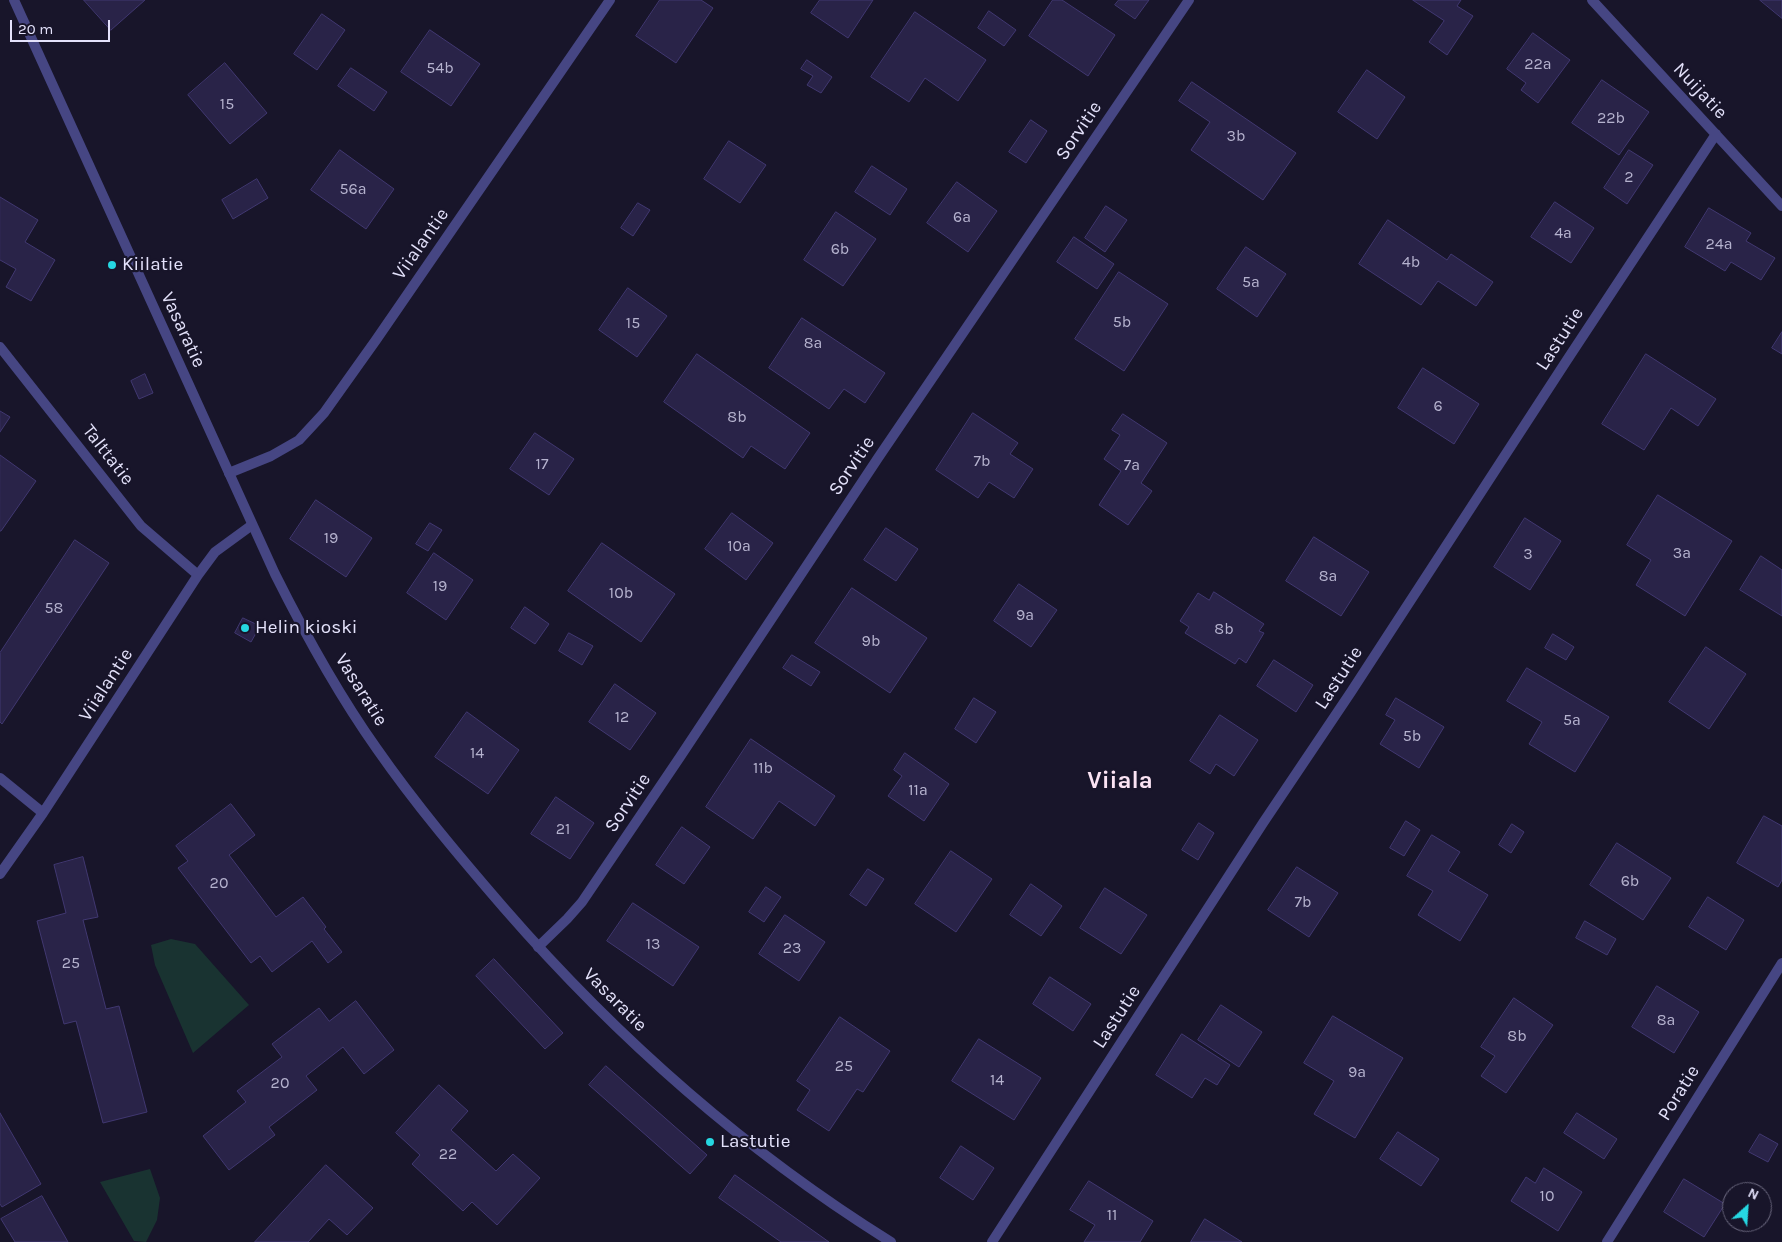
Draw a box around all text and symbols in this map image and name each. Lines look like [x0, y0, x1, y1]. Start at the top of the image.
scale bar [12, 10, 112, 42]
text: 20 m [18, 20, 53, 38]
house number: 22a [1524, 54, 1552, 74]
house number: 54b [426, 58, 454, 78]
street label: Nuijatie [1668, 58, 1732, 124]
house number: 15 [220, 94, 234, 114]
street label: Sorvitie [1051, 97, 1107, 165]
house number: 22b [1597, 108, 1625, 128]
house number: 3b [1227, 126, 1245, 146]
house number: 2 [1624, 167, 1634, 187]
house number: 56a [340, 179, 366, 199]
street label: Viialantie [388, 204, 454, 284]
house number: 6a [953, 207, 971, 227]
house number: 4a [1554, 223, 1572, 243]
house number: 24a [1705, 234, 1733, 254]
house number: 6b [831, 239, 849, 259]
house number: 4b [1402, 252, 1420, 272]
place label: Kiilatie [122, 254, 183, 276]
marker: Kiilatie [106, 259, 118, 271]
house number: 5a [1242, 272, 1260, 292]
street label: Vasaratie [156, 289, 210, 371]
street label: Lastutie [1531, 303, 1589, 375]
house number: 5b [1113, 312, 1131, 332]
house number: 15 [626, 313, 640, 333]
house number: 8a [804, 333, 822, 353]
house number: 6 [1433, 396, 1443, 416]
house number: 8b [727, 407, 747, 427]
street label: Talttatie [77, 420, 139, 490]
street label: Sorvitie [824, 432, 880, 500]
house number: 7b [974, 451, 990, 471]
house number: 17 [536, 454, 548, 474]
house number: 7a [1124, 455, 1140, 475]
house number: 19 [324, 528, 338, 548]
house number: 10a [727, 536, 751, 556]
house number: 3a [1673, 543, 1691, 563]
house number: 3 [1523, 544, 1533, 564]
house number: 8a [1319, 566, 1337, 586]
house number: 19 [433, 576, 447, 596]
house number: 10b [609, 583, 633, 603]
house number: 58 [45, 598, 63, 618]
house number: 9a [1016, 605, 1034, 625]
place label: Helin kioski [255, 617, 358, 639]
house number: 8b [1214, 619, 1234, 639]
marker: Helin kioski [239, 622, 251, 634]
house number: 9b [862, 631, 880, 651]
street label: Lastutie [1310, 642, 1368, 714]
street label: Viialantie [74, 644, 138, 726]
street label: Vasaratie [330, 650, 392, 730]
house number: 12 [615, 707, 629, 727]
house number: 5a [1563, 710, 1581, 730]
house number: 5b [1403, 726, 1421, 746]
house number: 14 [470, 743, 484, 763]
house number: 11b [753, 758, 773, 778]
district label: Viiala [1087, 767, 1153, 795]
street label: Sorvitie [600, 769, 656, 837]
house number: 11a [908, 780, 928, 800]
house number: 21 [556, 819, 570, 839]
house number: 6b [1621, 871, 1639, 891]
house number: 20 [210, 873, 228, 893]
house number: 7b [1295, 892, 1311, 912]
house number: 13 [646, 934, 660, 954]
house number: 23 [783, 938, 801, 958]
house number: 25 [62, 953, 80, 973]
street label: Vasaratie [578, 963, 652, 1037]
street label: Lastutie [1088, 981, 1146, 1053]
house number: 8a [1657, 1010, 1675, 1030]
house number: 8b [1507, 1026, 1527, 1046]
house number: 25 [835, 1056, 853, 1076]
street label: Poratie [1653, 1061, 1705, 1125]
house number: 9a [1348, 1062, 1366, 1082]
house number: 14 [990, 1070, 1004, 1090]
house number: 20 [271, 1073, 289, 1093]
place label: Lastutie [720, 1131, 791, 1153]
marker: Lastutie [704, 1136, 716, 1148]
house number: 22 [439, 1144, 457, 1164]
north arrow [1722, 1182, 1772, 1232]
text: N [1745, 1184, 1762, 1204]
house number: 10 [1540, 1186, 1554, 1206]
house number: 11 [1107, 1205, 1117, 1225]

